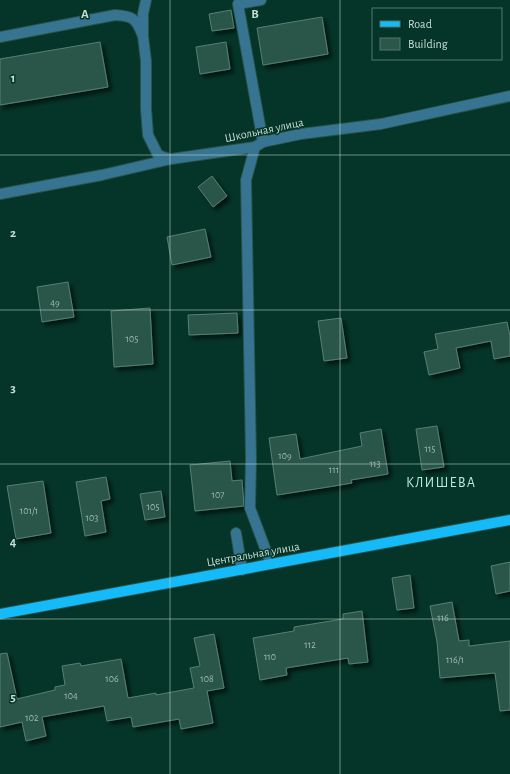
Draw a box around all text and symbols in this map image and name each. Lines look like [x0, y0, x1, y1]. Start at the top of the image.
text: A [81, 8, 89, 21]
text: B [251, 8, 259, 21]
legend [372, 8, 502, 60]
text: Road [408, 18, 432, 30]
text: Building [408, 38, 448, 50]
text: 1 [11, 72, 15, 85]
street label: Школьная улица [223, 116, 305, 145]
text: 2 [10, 227, 16, 240]
house number: 49 [50, 298, 60, 308]
house number: 105 [126, 334, 138, 344]
text: 3 [10, 382, 16, 395]
house number: 115 [424, 444, 436, 454]
house number: 109 [278, 451, 292, 461]
house number: 113 [370, 459, 381, 469]
house number: 111 [329, 465, 339, 475]
district label: КЛИШЕВА [406, 476, 476, 490]
house number: 107 [212, 490, 224, 500]
house number: 105 [147, 502, 159, 512]
house number: 101/1 [20, 506, 38, 516]
house number: 103 [86, 513, 98, 523]
text: 4 [10, 536, 17, 549]
street label: Центральная улица [205, 540, 301, 569]
house number: 116 [437, 613, 449, 623]
house number: 112 [304, 640, 316, 650]
house number: 110 [264, 652, 276, 662]
house number: 116/1 [446, 655, 464, 665]
house number: 106 [105, 674, 119, 684]
house number: 108 [200, 674, 214, 684]
text: 5 [10, 691, 16, 704]
house number: 104 [64, 691, 78, 701]
house number: 102 [25, 713, 39, 723]

